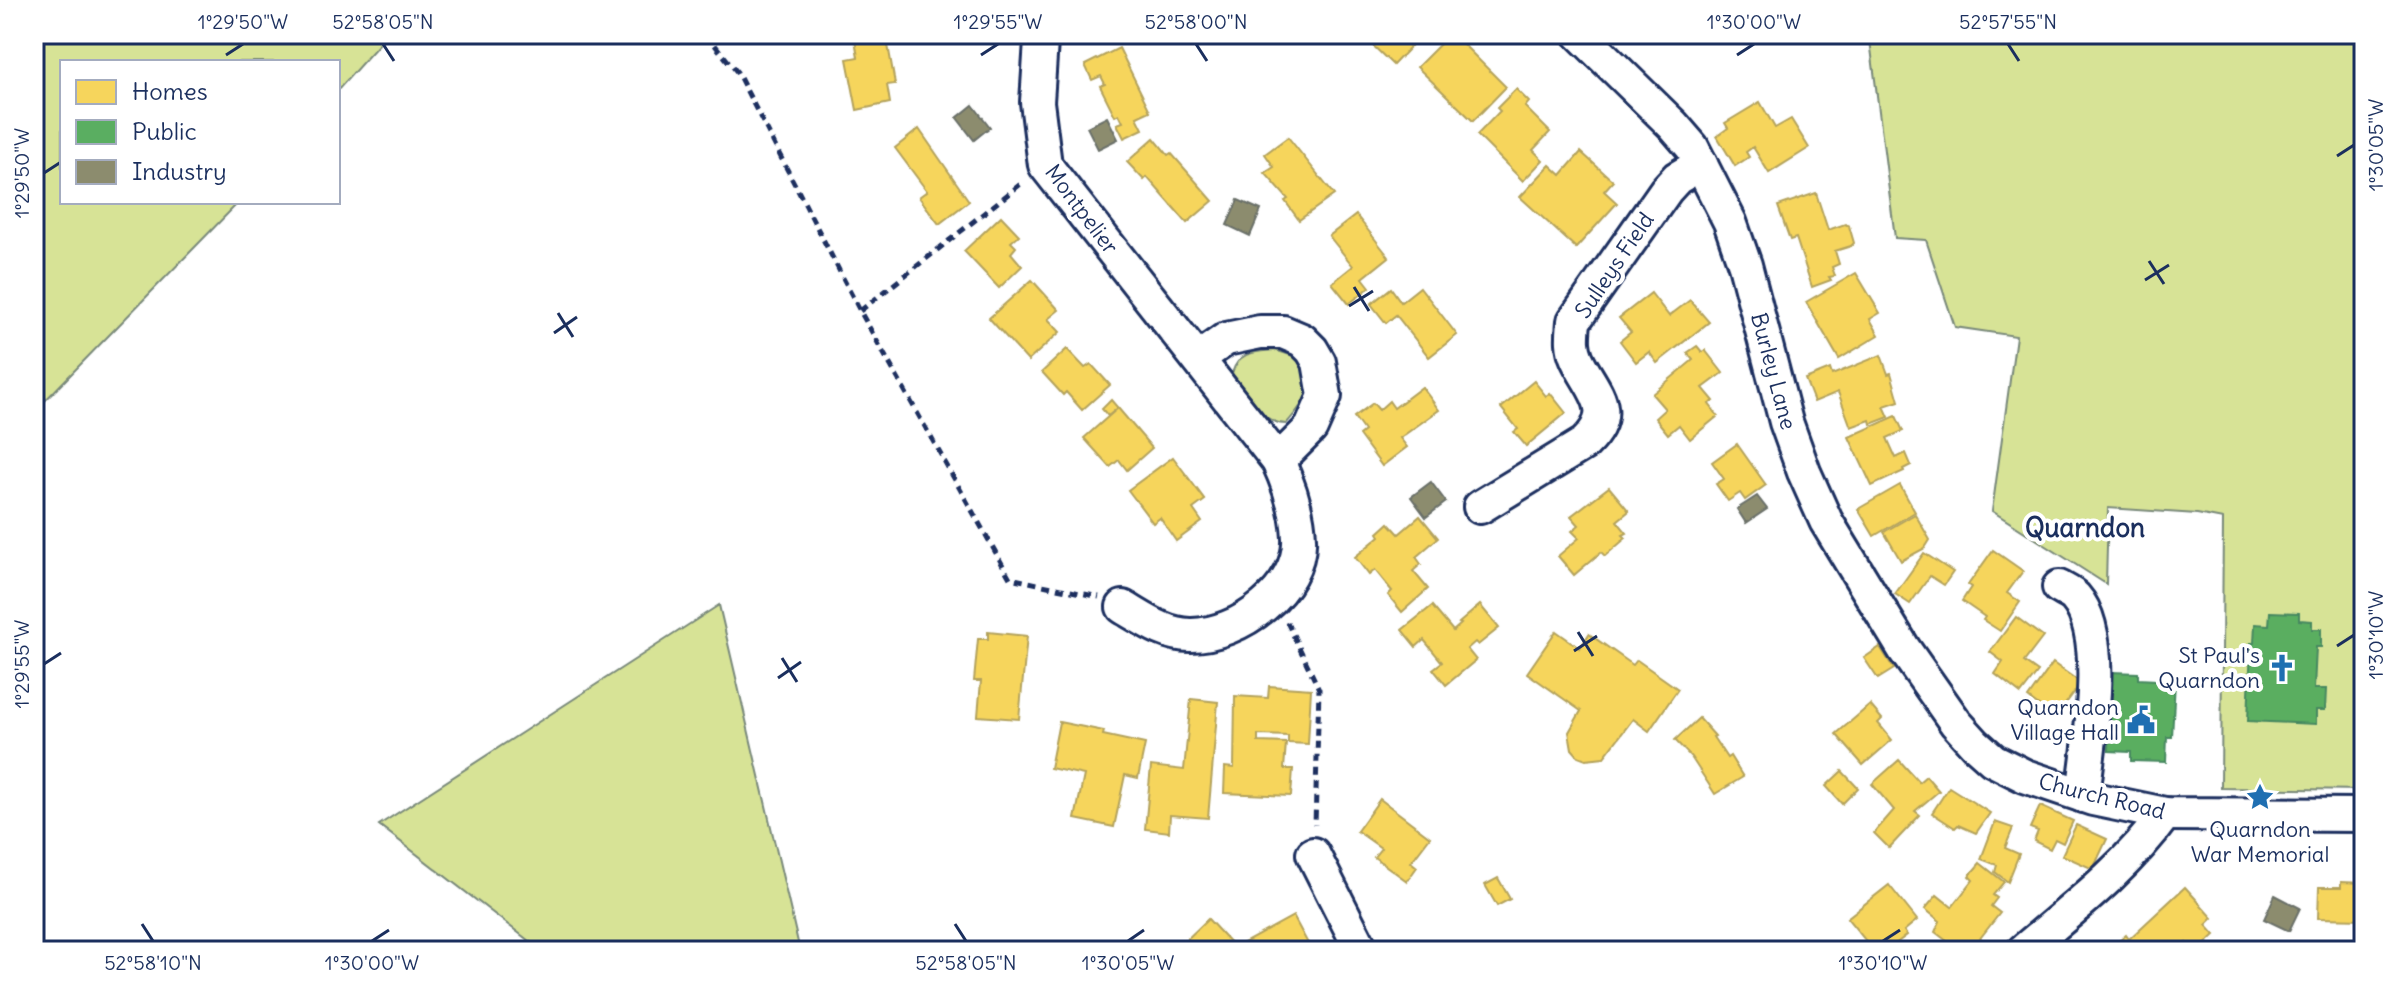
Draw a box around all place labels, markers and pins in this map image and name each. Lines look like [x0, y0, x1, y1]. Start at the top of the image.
place label: St Paul's Quarndon [2158, 641, 2260, 694]
church icon: St Paul's Quarndon [2267, 653, 2297, 683]
place label: Quarndon Village Hall [2010, 693, 2119, 746]
public building icon: Quarndon Village Hall [2126, 705, 2156, 735]
place icon: Quarndon War Memorial [2245, 782, 2275, 812]
place label: Quarndon War Memorial [2191, 815, 2329, 868]

